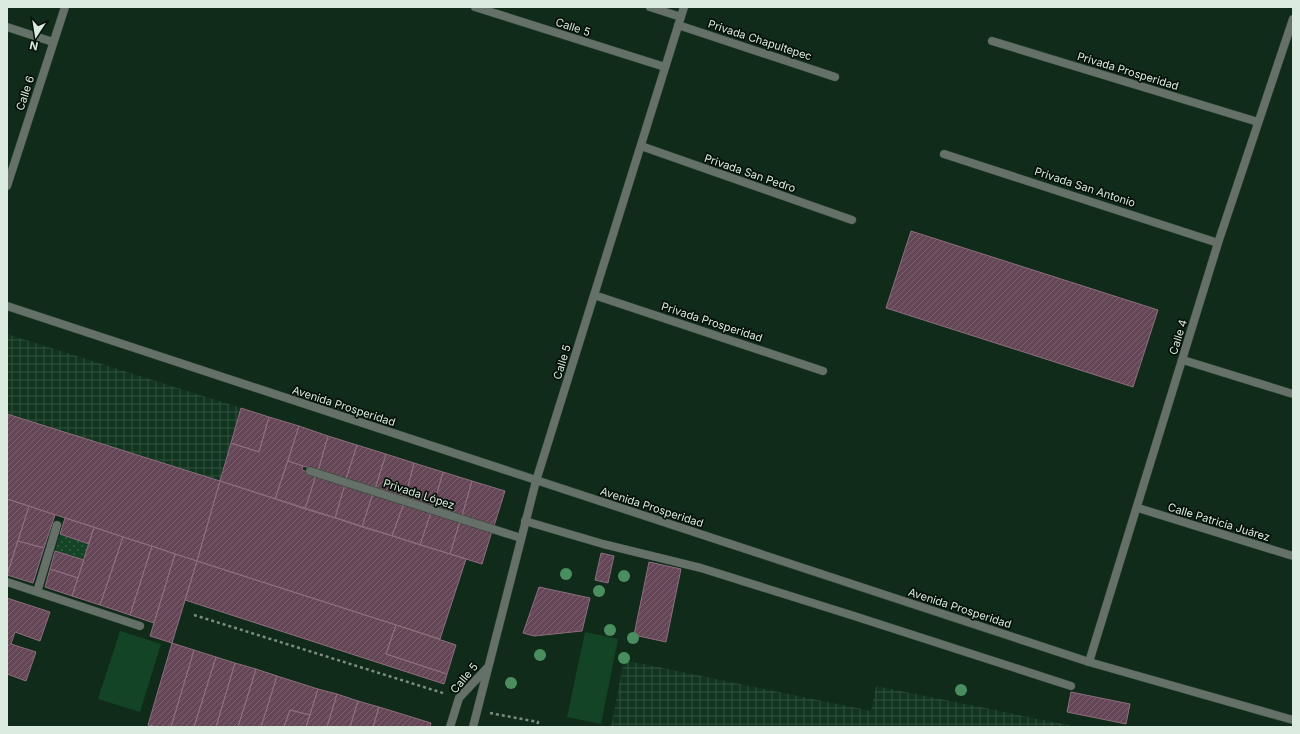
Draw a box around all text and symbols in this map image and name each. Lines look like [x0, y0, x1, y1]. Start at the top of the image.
street label: Calle 5 [554, 15, 592, 39]
north arrow [16, 16, 56, 56]
street label: Privada Chapultepec [706, 17, 814, 63]
text: N [28, 38, 39, 54]
street label: Privada Prosperidad [1076, 49, 1180, 93]
street label: Calle 6 [13, 74, 37, 112]
street label: Privada San Pedro [702, 151, 798, 195]
street label: Privada San Antonio [1033, 164, 1138, 210]
street label: Privada Prosperidad [660, 299, 764, 345]
street label: Calle 4 [1166, 318, 1190, 356]
street label: Calle 5 [550, 343, 574, 381]
street label: Avenida Prosperidad [291, 383, 397, 429]
street label: Privada López [382, 476, 456, 512]
street label: Avenida Prosperidad [599, 484, 705, 530]
street label: Calle Patricia Juárez [1166, 500, 1272, 544]
street label: Avenida Prosperidad [907, 585, 1013, 631]
street label: Calle 5 [447, 660, 481, 696]

